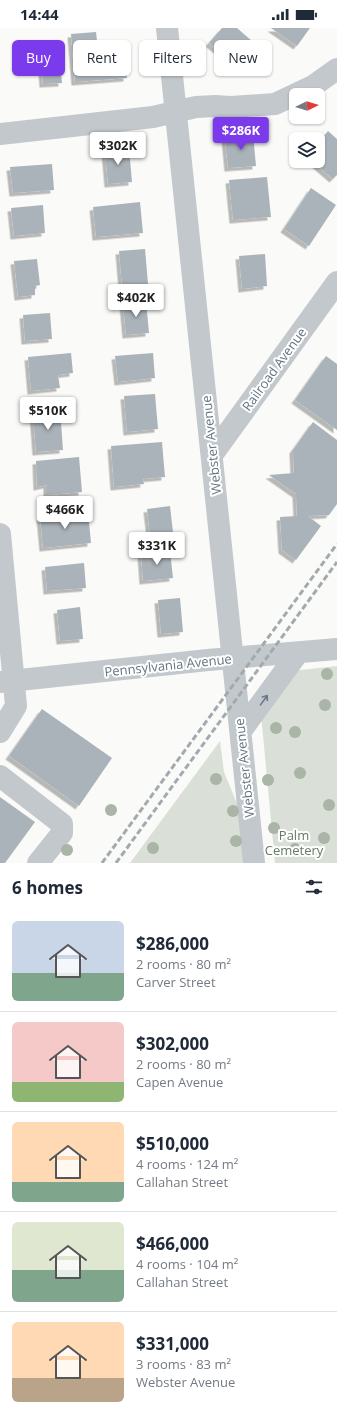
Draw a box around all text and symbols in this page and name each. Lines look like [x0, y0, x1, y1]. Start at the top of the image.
text: 14:44 [20, 4, 59, 24]
chip: Buy [12, 40, 65, 76]
chip: Rent [73, 40, 131, 76]
chip: Filters [139, 40, 206, 76]
chip: New [214, 40, 272, 76]
north arrow [289, 88, 325, 124]
map controls [289, 88, 325, 168]
pin: $286K [213, 117, 269, 151]
text: $286K [222, 121, 260, 139]
pin: $302K [90, 132, 146, 166]
button: layers [289, 132, 325, 168]
text: $302K [99, 136, 137, 154]
pin: $402K [108, 284, 164, 318]
text: $402K [117, 288, 155, 306]
street label: Railroad Avenue [238, 324, 310, 414]
street label: Webster Avenue [197, 395, 225, 495]
pin: $510K [20, 397, 76, 431]
text: $510K [29, 401, 67, 419]
pin: $466K [37, 496, 93, 530]
text: $466K [46, 500, 84, 518]
pin: $331K [129, 532, 185, 566]
text: $331K [138, 536, 176, 554]
street label: Pennsylvania Avenue [103, 649, 233, 681]
one-way arrow [260, 695, 268, 706]
street label: Webster Avenue [230, 718, 258, 818]
park label: Palm Cemetery [265, 826, 324, 859]
text: 6 homes [12, 876, 83, 899]
icon: filters [303, 876, 325, 898]
text: $286,000 [136, 932, 209, 955]
icon: home [44, 937, 92, 985]
text: 2 rooms · 80 m² [136, 955, 231, 973]
text: Carver Street [136, 973, 216, 991]
text: $302,000 [136, 1032, 209, 1055]
icon: home [44, 1038, 92, 1086]
text: 2 rooms · 80 m² [136, 1055, 231, 1073]
text: Capen Avenue [136, 1073, 223, 1091]
text: $510,000 [136, 1132, 209, 1155]
icon: home [44, 1138, 92, 1186]
text: 4 rooms · 124 m² [136, 1155, 238, 1173]
text: Callahan Street [136, 1173, 228, 1191]
text: $466,000 [136, 1232, 209, 1255]
icon: home [44, 1238, 92, 1286]
text: 4 rooms · 104 m² [136, 1255, 238, 1273]
text: Callahan Street [136, 1273, 228, 1291]
text: $331,000 [136, 1332, 209, 1355]
icon: home [44, 1338, 92, 1386]
text: 3 rooms · 83 m² [136, 1355, 231, 1373]
text: Webster Avenue [136, 1373, 235, 1391]

